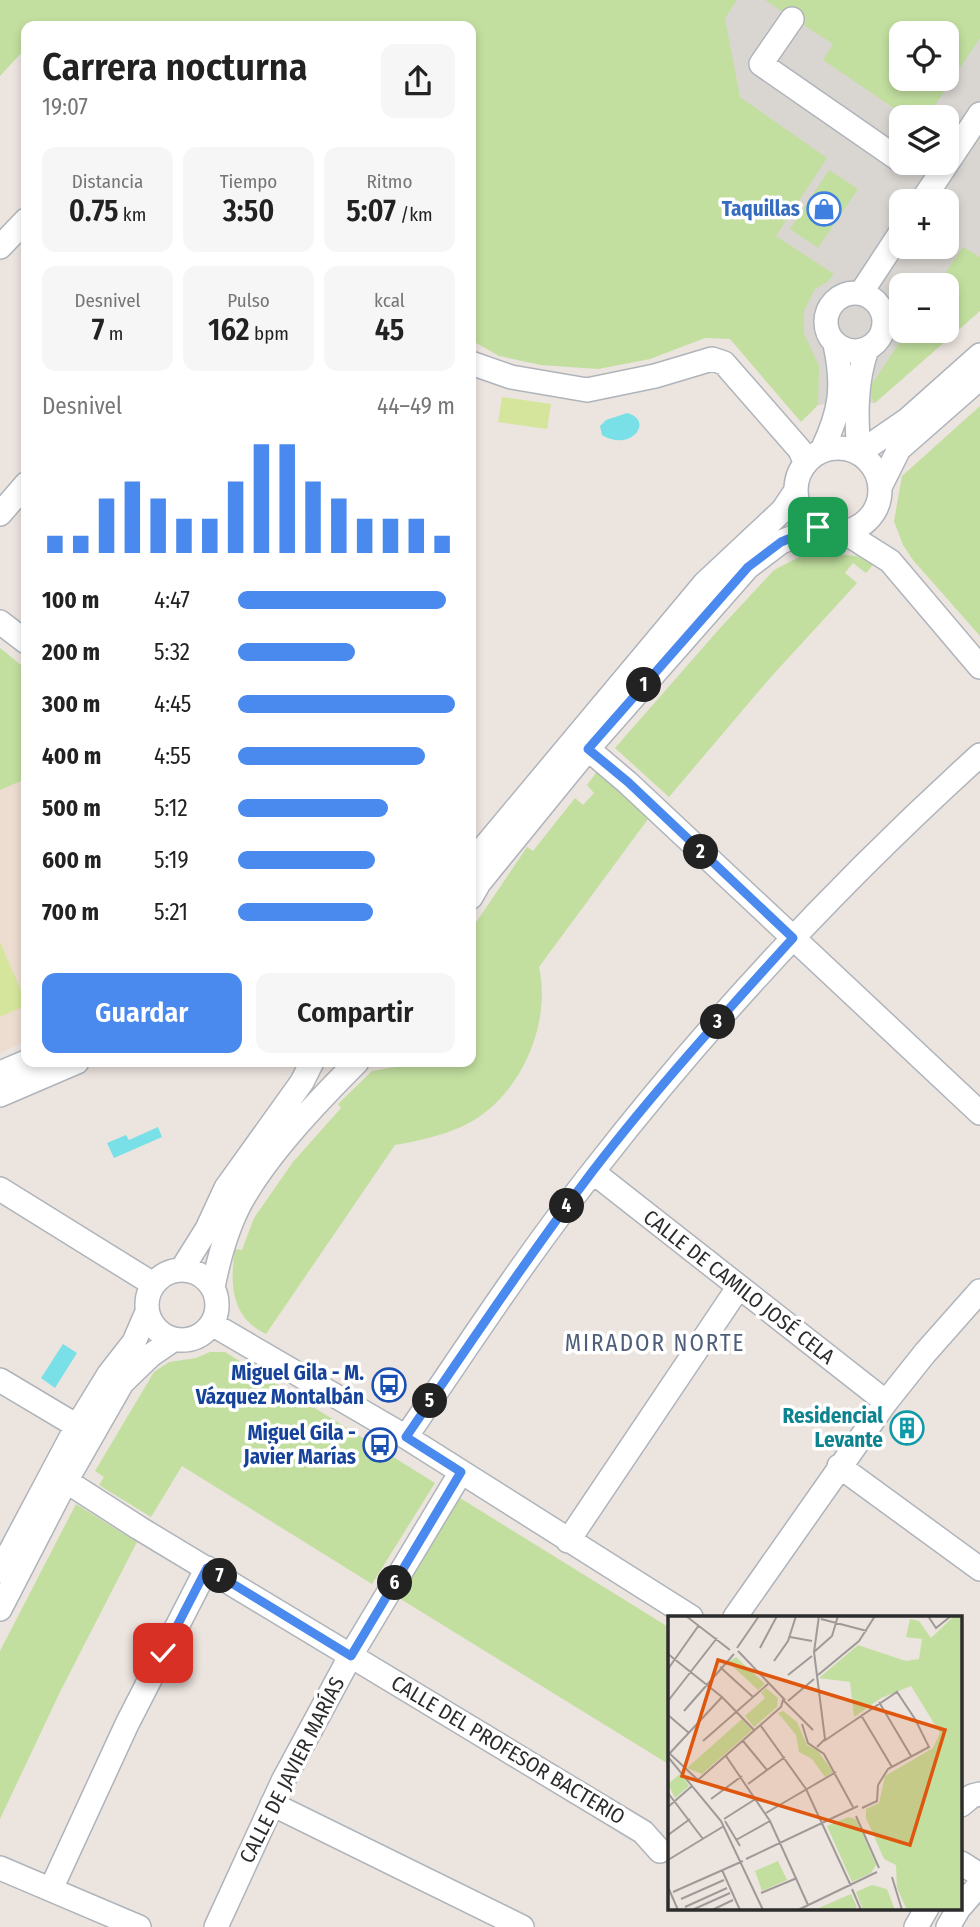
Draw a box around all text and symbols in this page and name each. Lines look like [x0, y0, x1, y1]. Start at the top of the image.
map controls [889, 21, 959, 343]
button: locate [889, 21, 959, 91]
text: Carrera nocturna [42, 44, 308, 90]
button: share [381, 44, 455, 118]
text: 19:07 [42, 93, 88, 121]
button: layers [889, 105, 959, 175]
text: Distancia [72, 170, 143, 193]
text: Tiempo [220, 170, 277, 193]
text: Ritmo [367, 170, 412, 193]
button: + [889, 189, 959, 259]
shop icon: Taquillas [805, 190, 843, 228]
text: 0.75 [69, 193, 118, 229]
text: 3:50 [223, 193, 274, 229]
text: 5:07 [346, 193, 396, 229]
place label: Taquillas [722, 196, 800, 222]
text: km [118, 203, 146, 226]
text: /km [396, 203, 433, 226]
button: − [889, 273, 959, 343]
text: Desnivel [74, 289, 141, 312]
text: Pulso [227, 289, 270, 312]
text: kcal [374, 289, 405, 312]
text: 7 [92, 312, 104, 348]
text: 162 [208, 312, 250, 348]
text: 45 [375, 312, 404, 348]
text: m [104, 322, 123, 345]
text: bpm [250, 322, 289, 345]
text: Desnivel [42, 392, 122, 420]
text: 44–49 m [377, 392, 455, 420]
pin [788, 497, 848, 557]
icon: arrive [799, 508, 837, 546]
text: 100 m [42, 586, 99, 614]
text: 4:47 [154, 586, 190, 614]
text: 200 m [42, 638, 100, 666]
text: 5:32 [154, 638, 190, 666]
pin: 1 [626, 668, 662, 702]
text: 1 [639, 673, 648, 696]
text: 300 m [42, 690, 100, 718]
text: 4:45 [154, 690, 191, 718]
text: 400 m [42, 742, 101, 770]
text: 4:55 [154, 742, 191, 770]
text: 500 m [42, 794, 101, 822]
text: 5:12 [154, 794, 188, 822]
pin: 2 [684, 834, 718, 870]
text: 2 [696, 840, 705, 863]
text: 600 m [42, 846, 101, 874]
text: 5:19 [154, 846, 189, 874]
text: 700 m [42, 898, 99, 926]
text: 5:21 [154, 898, 188, 926]
button: Guardar [42, 973, 242, 1053]
button: Compartir [256, 973, 455, 1053]
pin: 3 [700, 1004, 736, 1040]
text: 3 [713, 1010, 722, 1033]
pin: 4 [550, 1188, 584, 1224]
text: 4 [562, 1194, 571, 1217]
street label: CALLE DE CAMILO JOSÉ CELA [638, 1204, 840, 1370]
district label: MIRADOR NORTE [565, 1329, 745, 1357]
place label: Miguel Gila - M. Vázquez Montalbán [195, 1360, 364, 1410]
bus stop icon: Miguel Gila - M. Vázquez Montalbán [370, 1366, 408, 1404]
pin: 5 [412, 1384, 448, 1418]
text: 5 [425, 1389, 434, 1412]
place label: Residencial Levante [783, 1403, 883, 1453]
building icon: Residencial Levante [888, 1409, 926, 1447]
place label: Miguel Gila - Javier Marías [243, 1420, 356, 1470]
bus stop icon: Miguel Gila - Javier Marías [361, 1426, 399, 1464]
pin: 7 [202, 1558, 238, 1594]
text: 7 [215, 1564, 224, 1587]
pin: 6 [378, 1566, 412, 1600]
text: 6 [390, 1571, 399, 1594]
inset map [668, 1616, 962, 1910]
pin [133, 1623, 193, 1683]
icon: check [144, 1634, 182, 1672]
street label: CALLE DEL PROFESOR BACTERIO [386, 1670, 630, 1830]
street label: CALLE DE JAVIER MARÍAS [234, 1673, 350, 1867]

